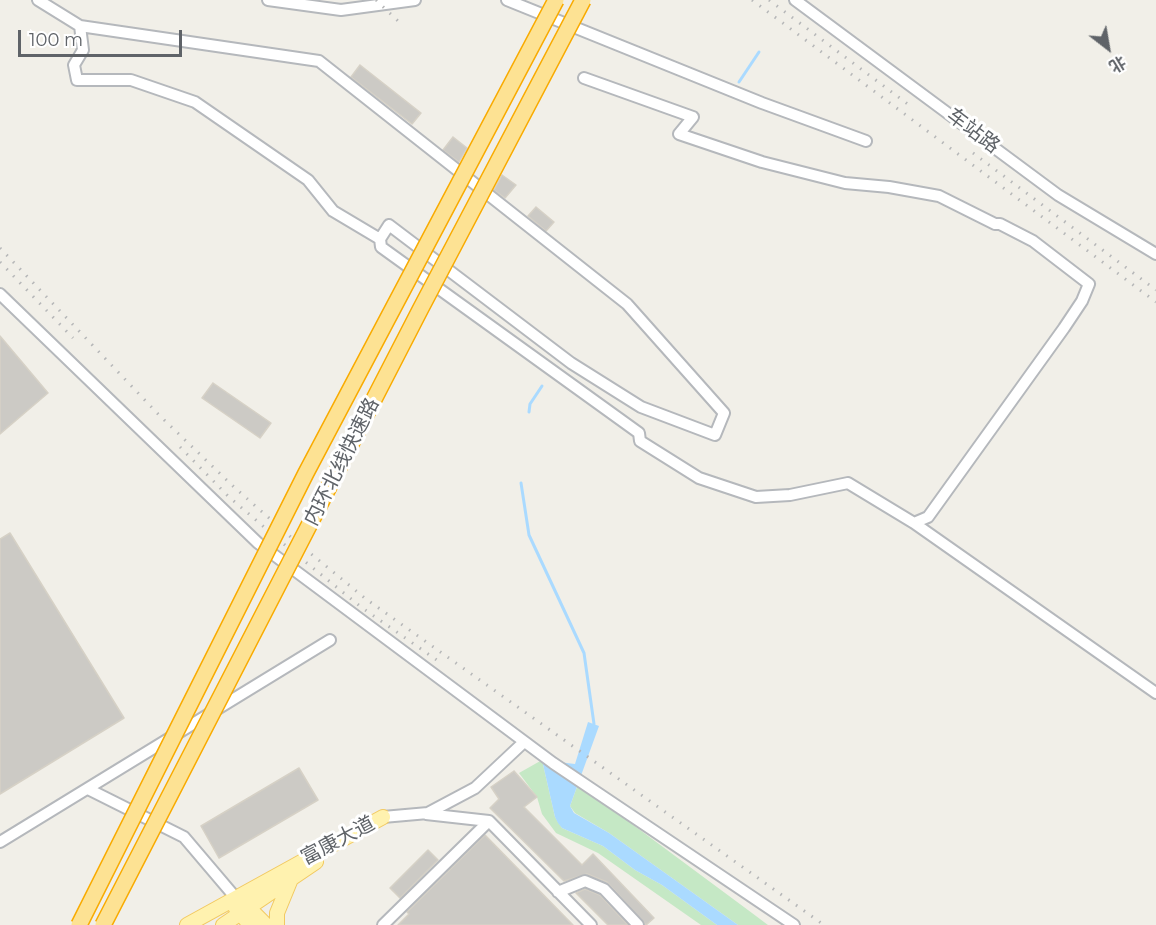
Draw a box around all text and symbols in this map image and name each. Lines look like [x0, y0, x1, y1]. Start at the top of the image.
scale bar [21, 18, 184, 56]
north arrow [1078, 18, 1138, 78]
text: 100 m [29, 29, 83, 51]
text: 北 [1106, 52, 1129, 76]
street label: 车站路 [942, 103, 1004, 159]
street label: 内环北线快速路 [300, 394, 384, 530]
street label: 富康大道 [297, 812, 379, 870]

